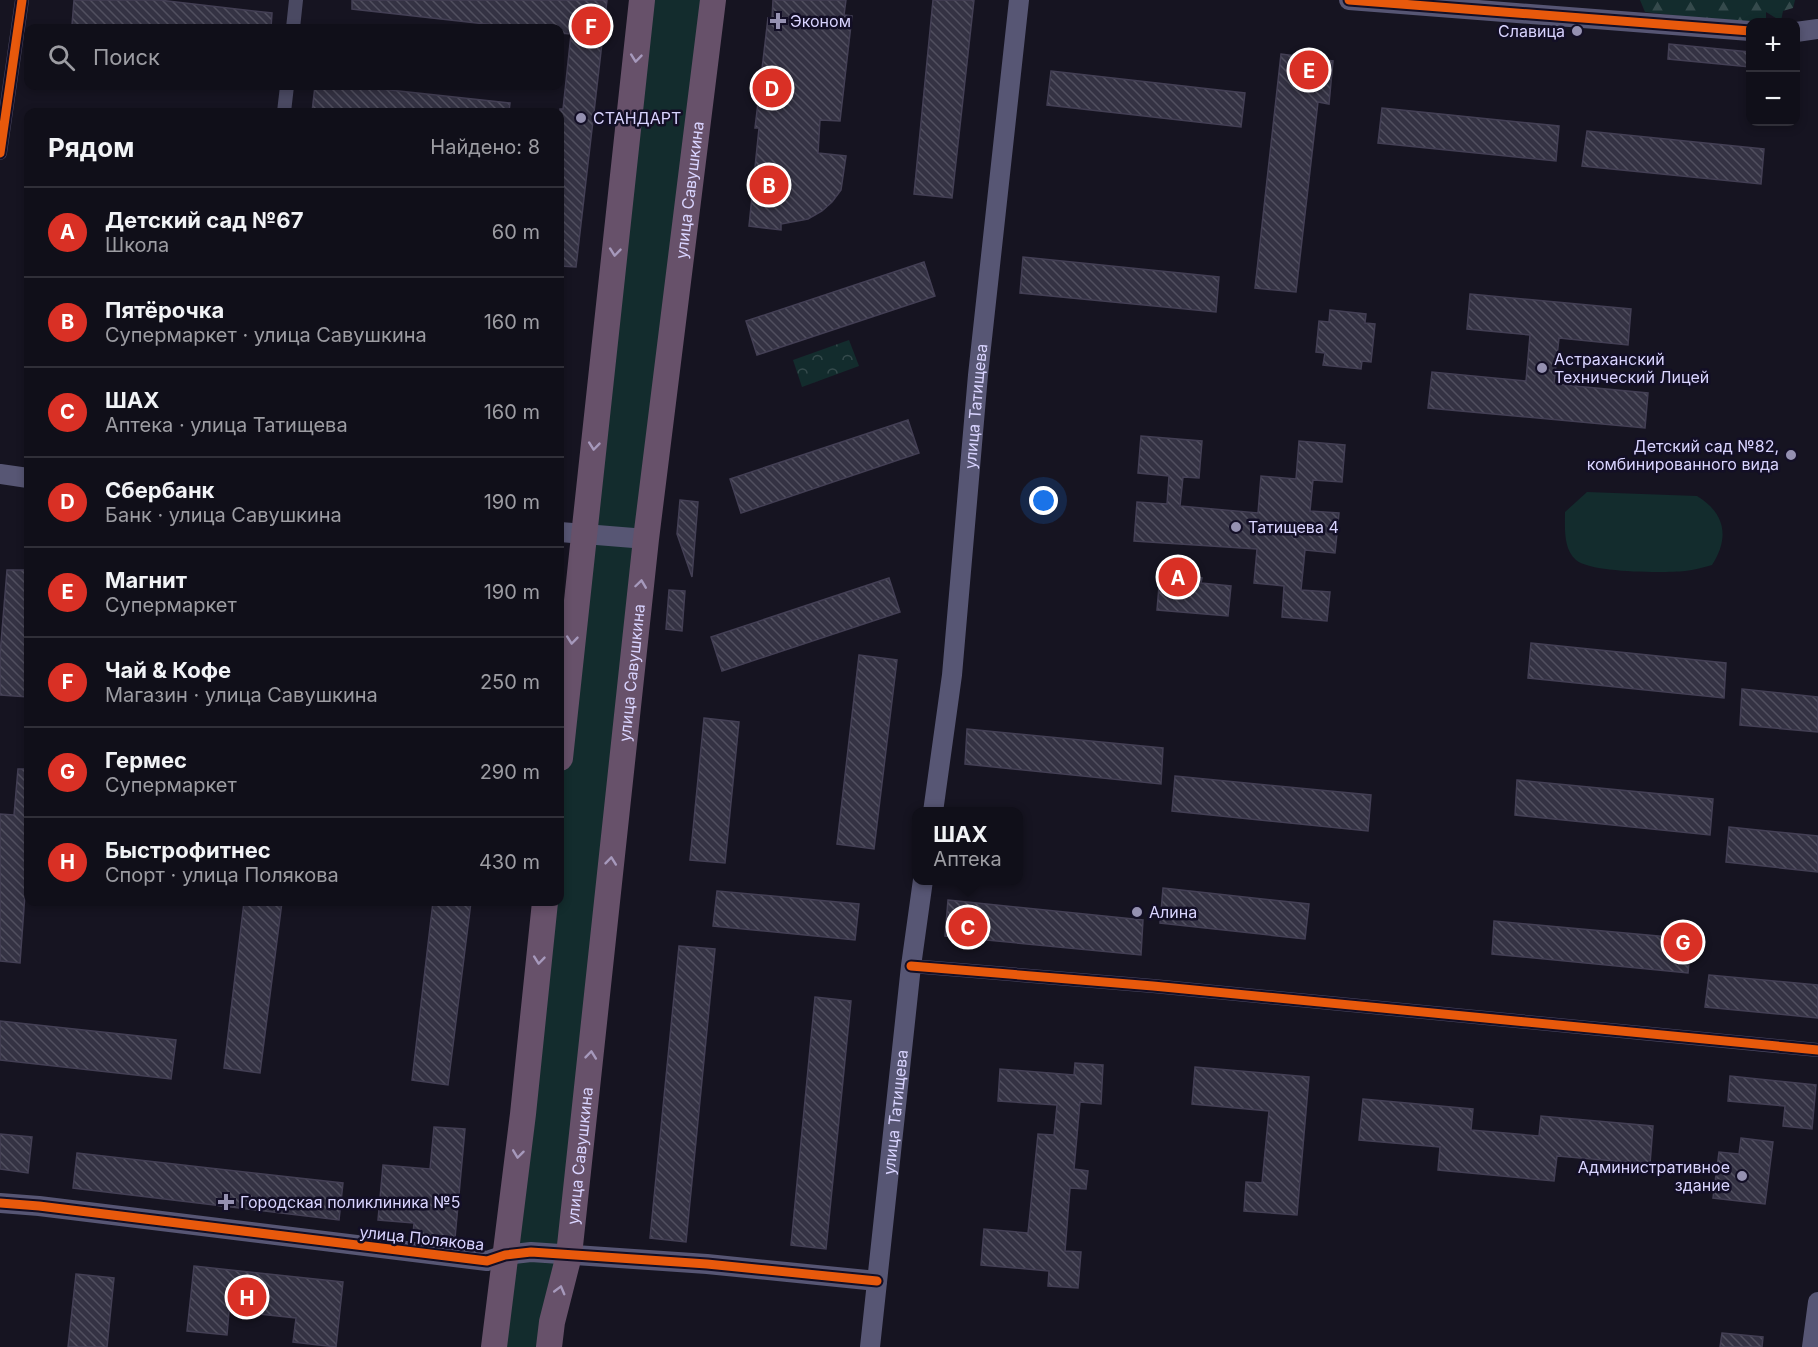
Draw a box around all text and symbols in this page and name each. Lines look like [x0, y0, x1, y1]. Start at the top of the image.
pin: F [572, 3, 610, 48]
place label: Эконом [790, 11, 851, 31]
marker: Эконом [771, 14, 785, 28]
map controls [1746, 18, 1800, 126]
button: + [1746, 18, 1800, 72]
place label: Славица [1498, 21, 1565, 41]
search box [24, 24, 564, 90]
marker: Славица [1570, 24, 1584, 38]
icon: search [45, 41, 78, 74]
text: Поиск [93, 44, 160, 70]
pin: E [1290, 48, 1328, 92]
one-way arrow [630, 54, 643, 63]
pin: D [752, 66, 792, 110]
button: − [1746, 72, 1800, 126]
place label: СТАНДАРТ [593, 108, 681, 128]
marker: СТАНДАРТ [574, 111, 588, 125]
street label: улица Савушкина [671, 120, 708, 260]
text: Рядом [48, 132, 134, 163]
text: Найдено: 8 [430, 135, 540, 159]
pin: B [750, 162, 788, 207]
text: Детский сад №67 [105, 207, 303, 233]
text: A [60, 220, 75, 244]
text: 60 m [492, 220, 540, 244]
text: Школа [105, 233, 169, 257]
one-way arrow [609, 247, 622, 257]
text: Пятёрочка [105, 297, 224, 323]
text: B [61, 310, 74, 334]
text: 160 m [484, 310, 540, 334]
text: Супермаркет · улица Савушкина [105, 323, 427, 347]
street label: улица Татищева [960, 343, 991, 470]
place label: Астраханский Технический Лицей [1554, 349, 1709, 387]
marker: Астраханский Технический Лицей [1535, 361, 1549, 375]
text: ШАХ [105, 387, 159, 413]
text: C [60, 400, 75, 424]
text: 160 m [484, 400, 540, 424]
text: Аптека · улица Татищева [105, 413, 348, 437]
place label: Детский сад №82, комбинированного вида [1587, 436, 1779, 474]
one-way arrow [588, 441, 601, 450]
marker: Детский сад №82, комбинированного вида [1784, 448, 1798, 462]
text: Сбербанк [105, 477, 214, 503]
your location [1029, 486, 1058, 515]
text: D [60, 490, 75, 514]
text: 190 m [484, 490, 540, 514]
text: Банк · улица Савушкина [105, 503, 342, 527]
place label: Татищева 4 [1248, 517, 1339, 537]
marker: Татищева 4 [1229, 520, 1243, 534]
pin: A [1158, 554, 1198, 600]
text: Магнит [105, 567, 187, 593]
one-way arrow [634, 579, 646, 588]
text: E [61, 580, 74, 604]
text: 190 m [484, 580, 540, 604]
text: Супермаркет [105, 593, 237, 617]
street label: улица Савушкина [614, 603, 649, 743]
one-way arrow [566, 635, 579, 644]
text: Чай & Кофе [105, 657, 231, 683]
text: F [62, 670, 73, 694]
text: 250 m [480, 670, 540, 694]
text: Магазин · улица Савушкина [105, 683, 378, 707]
text: Гермес [105, 747, 187, 773]
text: G [60, 760, 75, 784]
text: 290 m [480, 760, 540, 784]
text: Супермаркет [105, 773, 237, 797]
popup [912, 807, 1023, 885]
text: ШАХ [933, 821, 988, 847]
text: Быстрофитнес [105, 837, 271, 863]
text: Аптека [933, 847, 1002, 871]
text: H [60, 850, 75, 874]
text: 430 m [479, 850, 540, 874]
one-way arrow [604, 856, 617, 866]
text: Спорт · улица Полякова [105, 863, 339, 887]
place label: Алина [1149, 902, 1197, 922]
pin: C [948, 904, 988, 950]
marker: Алина [1130, 905, 1144, 919]
pin: G [1664, 920, 1702, 964]
one-way arrow [533, 955, 546, 964]
street label: улица Татищева [879, 1049, 912, 1176]
one-way arrow [584, 1050, 596, 1060]
street label: улица Савушкина [562, 1086, 597, 1226]
one-way arrow [512, 1149, 525, 1158]
place label: Административное здание [1578, 1157, 1730, 1195]
marker: Административное здание [1735, 1169, 1749, 1183]
place label: Городская поликлиника №5 [240, 1192, 460, 1212]
marker: Городская поликлиника №5 [217, 1193, 235, 1211]
street label: улица Полякова [359, 1221, 485, 1255]
pin: H [228, 1274, 266, 1320]
one-way arrow [553, 1285, 566, 1295]

